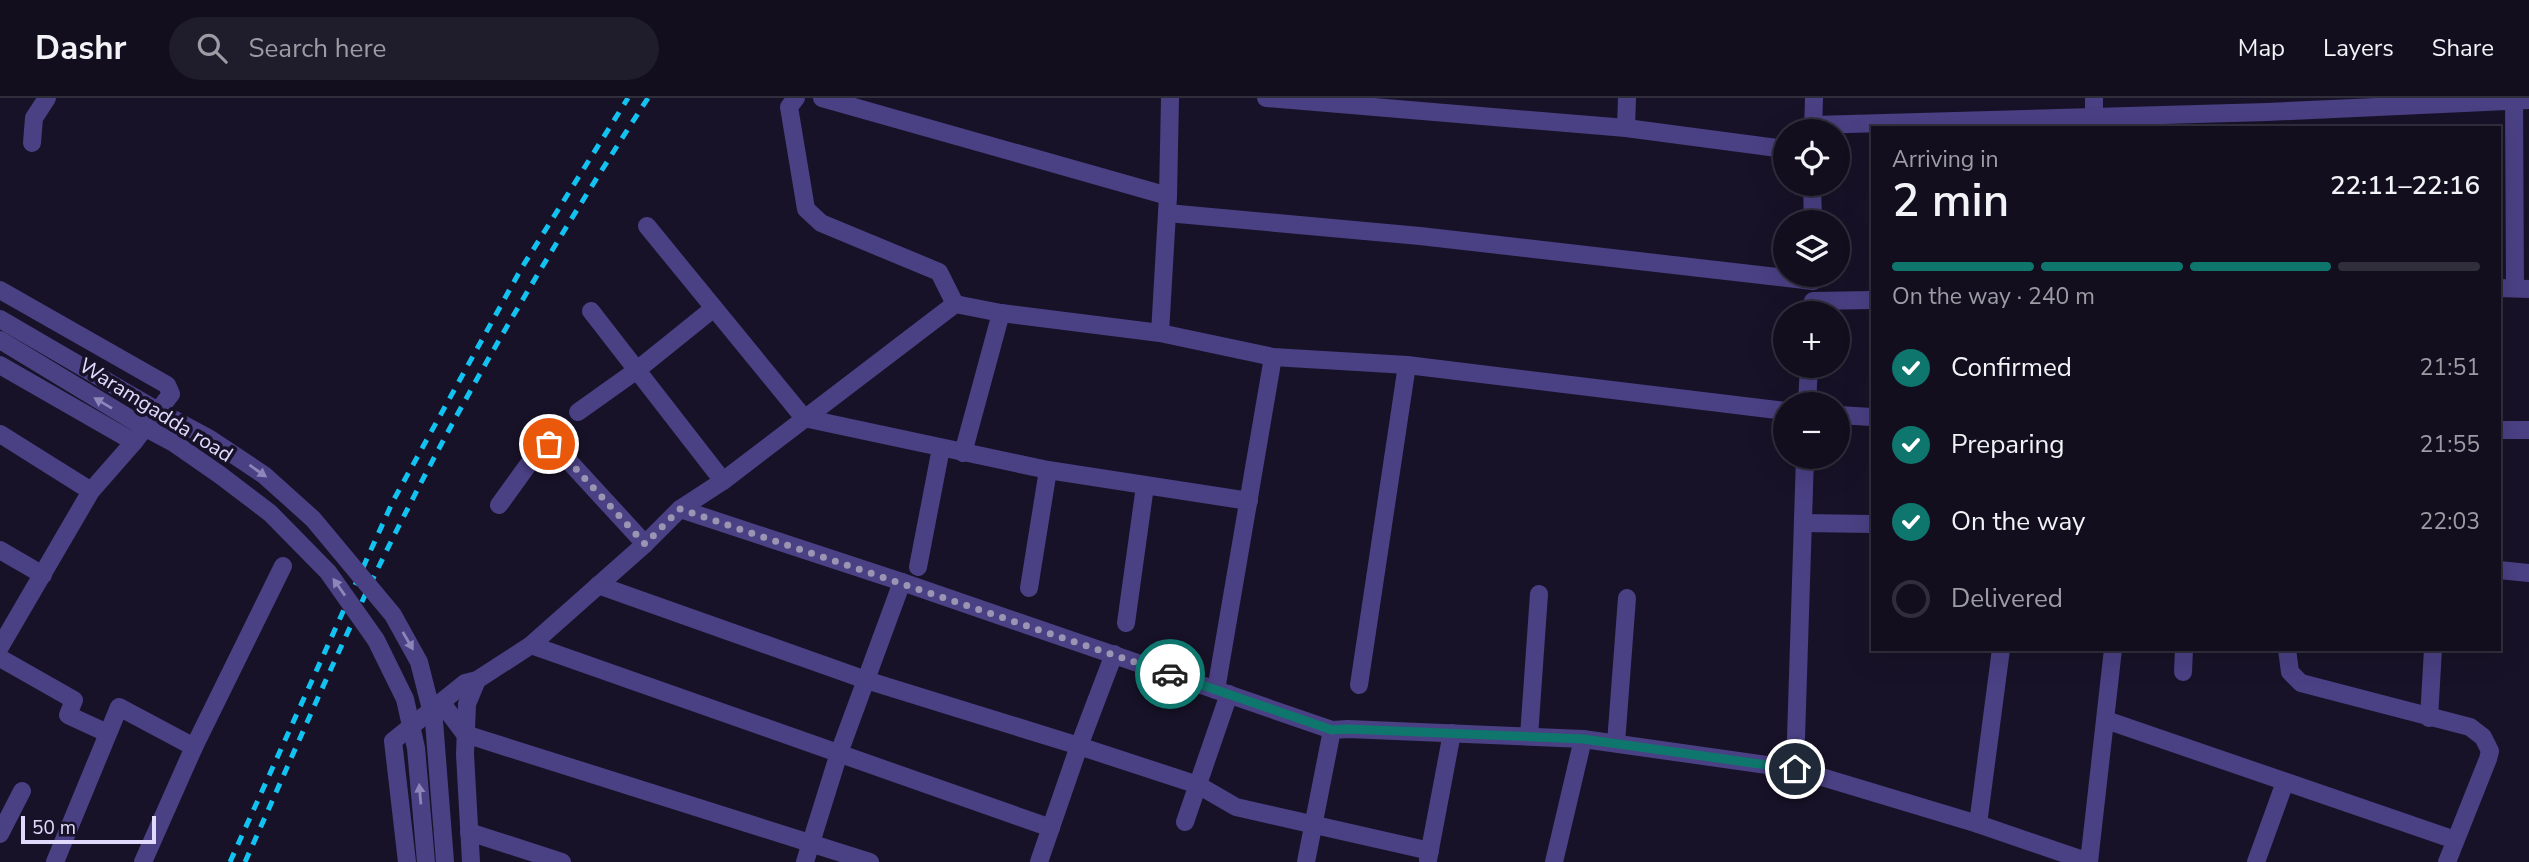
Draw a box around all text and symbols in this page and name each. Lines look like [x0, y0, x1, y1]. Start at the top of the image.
search box [169, 17, 659, 80]
text: Dashr [35, 26, 127, 71]
icon: search [193, 29, 231, 67]
text: Search here [249, 31, 386, 66]
text: Map [2238, 32, 2285, 64]
text: Layers [2323, 32, 2394, 64]
text: Share [2432, 32, 2494, 64]
map controls [1773, 119, 1850, 469]
button: locate [1773, 119, 1850, 196]
text: Arriving in [1892, 144, 1999, 175]
text: 22:11–22:16 [2330, 168, 2480, 203]
text: 2 min [1892, 169, 2009, 232]
button: layers [1773, 210, 1850, 287]
text: On the way · 240 m [1892, 281, 2095, 312]
button: + [1773, 301, 1850, 378]
icon: check [1892, 349, 1930, 387]
text: Confirmed [1951, 350, 2072, 385]
street label: Waramgadda road [74, 351, 238, 469]
text: 21:51 [2420, 352, 2480, 383]
button: − [1773, 392, 1850, 469]
one-way arrow [94, 396, 113, 409]
pin [519, 414, 579, 474]
icon: bag [530, 425, 568, 463]
icon: check [1892, 426, 1930, 464]
text: Preparing [1951, 427, 2064, 462]
text: 21:55 [2420, 429, 2480, 460]
one-way arrow [249, 464, 267, 478]
icon: check [1892, 503, 1930, 541]
text: On the way [1951, 504, 2085, 539]
text: 22:03 [2420, 506, 2480, 537]
one-way arrow [332, 578, 346, 596]
text: Delivered [1951, 581, 2063, 616]
one-way arrow [402, 631, 414, 651]
courier [1135, 639, 1205, 709]
icon: car [1151, 655, 1189, 693]
pin [1765, 739, 1825, 799]
icon: home [1776, 750, 1814, 788]
one-way arrow [414, 783, 425, 805]
scale bar [21, 813, 156, 845]
text: 50 m [32, 815, 76, 841]

